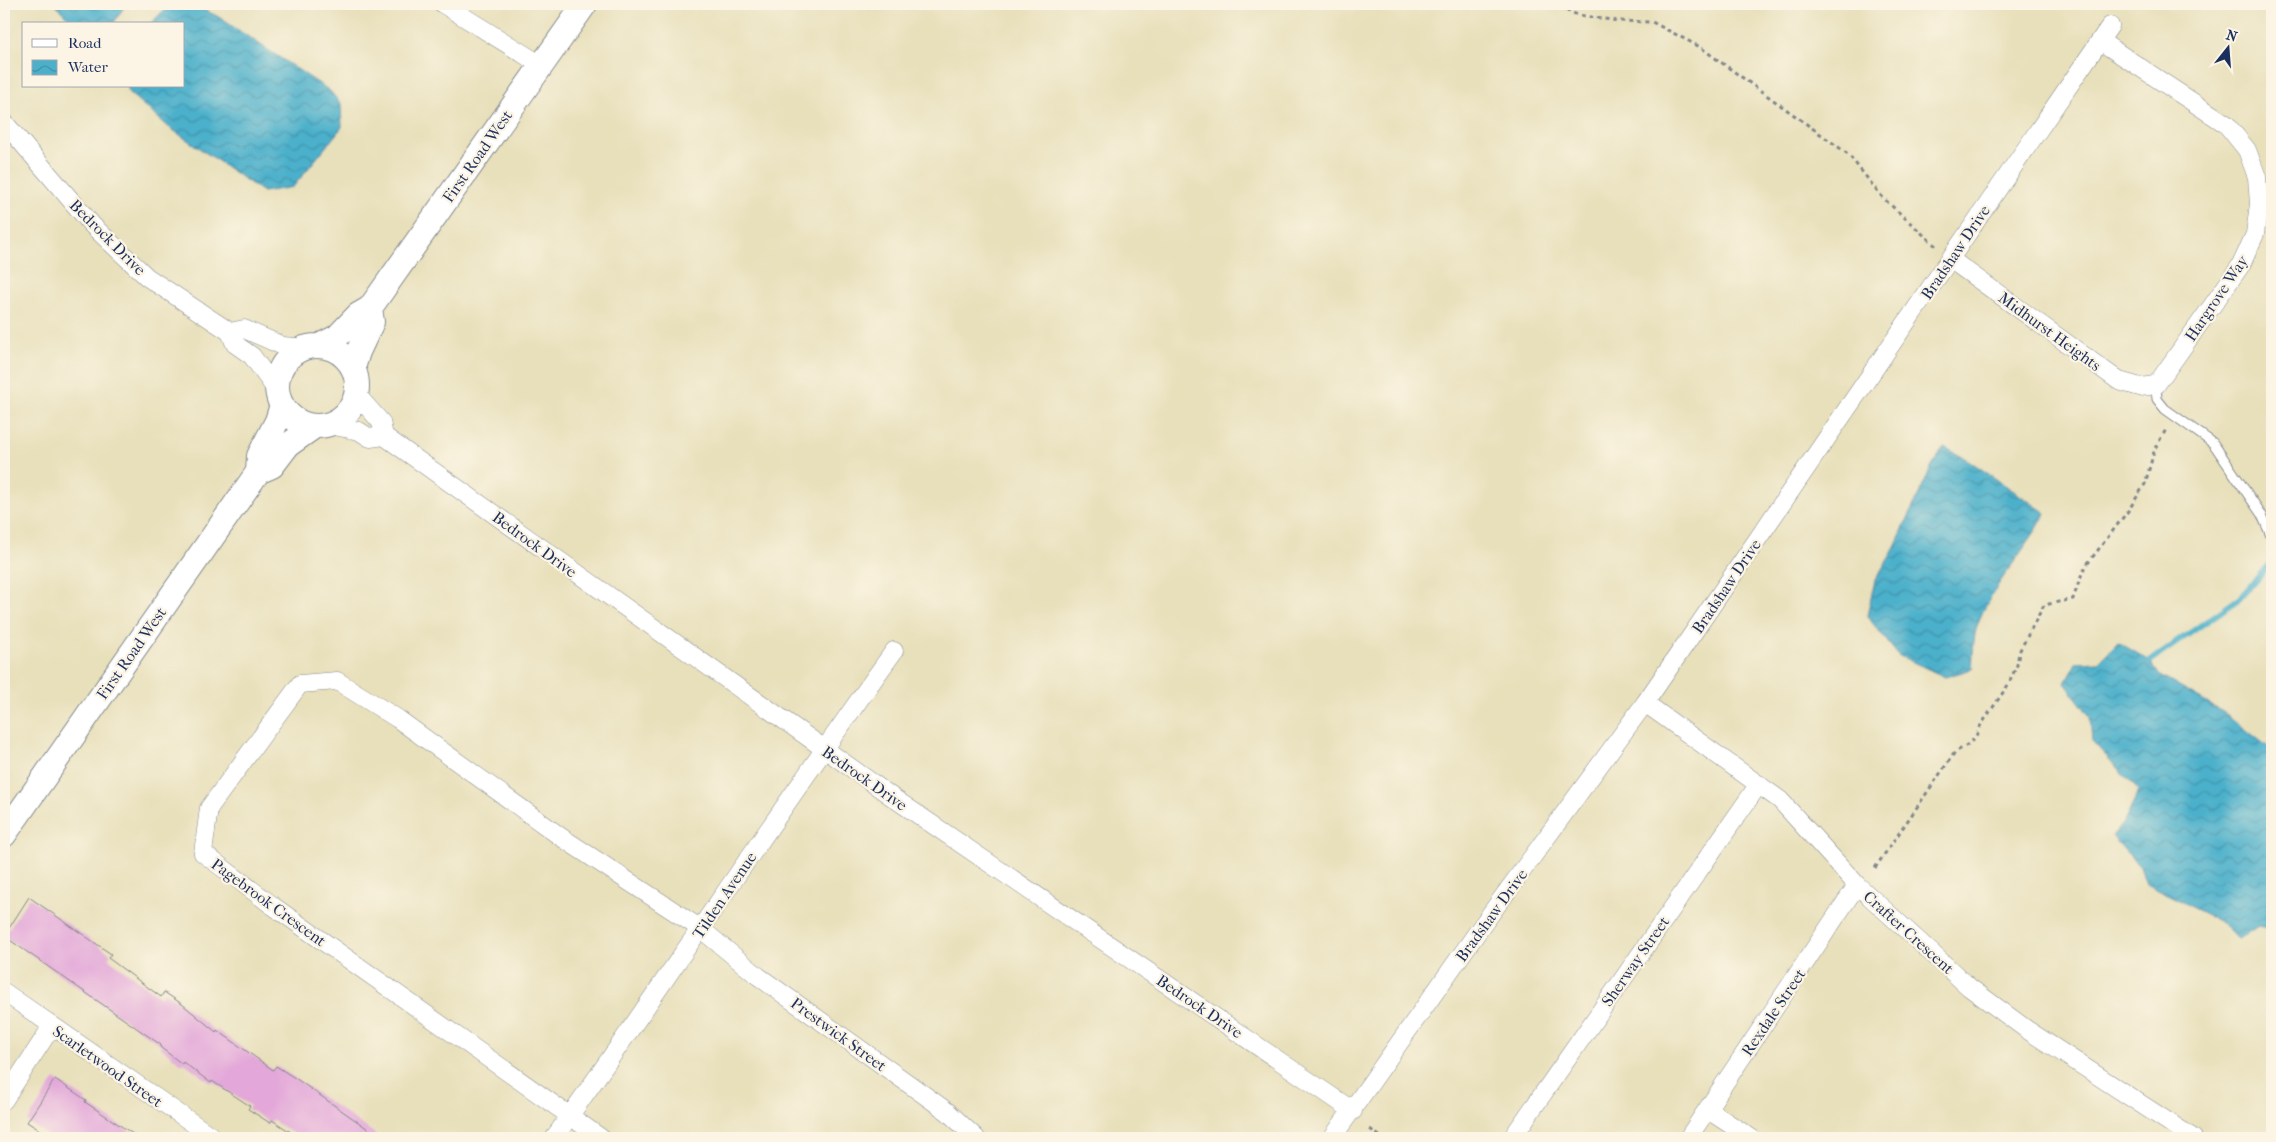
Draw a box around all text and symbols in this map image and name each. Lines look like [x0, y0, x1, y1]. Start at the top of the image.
legend [22, 22, 185, 88]
north arrow [2204, 22, 2254, 72]
text: N [2224, 26, 2240, 46]
text: Road [68, 34, 102, 52]
text: Water [67, 58, 108, 76]
street label: First Road West [439, 106, 516, 206]
street label: Bedrock Drive [66, 195, 150, 279]
street label: Bradshaw Drive [1917, 201, 1994, 303]
street label: Hargrove Way [2181, 251, 2252, 345]
street label: Midhurst Heights [1995, 288, 2105, 375]
street label: Bedrock Drive [489, 507, 581, 581]
street label: Bradshaw Drive [1688, 535, 1765, 637]
street label: First Road West [93, 603, 170, 703]
street label: Bedrock Drive [818, 742, 911, 815]
street label: Tilden Avenue [688, 848, 760, 942]
street label: Pagebrook Crescent [208, 854, 330, 951]
street label: Bradshaw Drive [1451, 865, 1531, 965]
street label: Crafter Crescent [1860, 887, 1958, 978]
street label: Sherway Street [1598, 913, 1673, 1010]
street label: Rexdale Street [1737, 965, 1810, 1060]
street label: Bedrock Drive [1153, 971, 1246, 1042]
street label: Prestwick Street [787, 993, 890, 1076]
street label: Scarletwood Street [49, 1021, 166, 1112]

